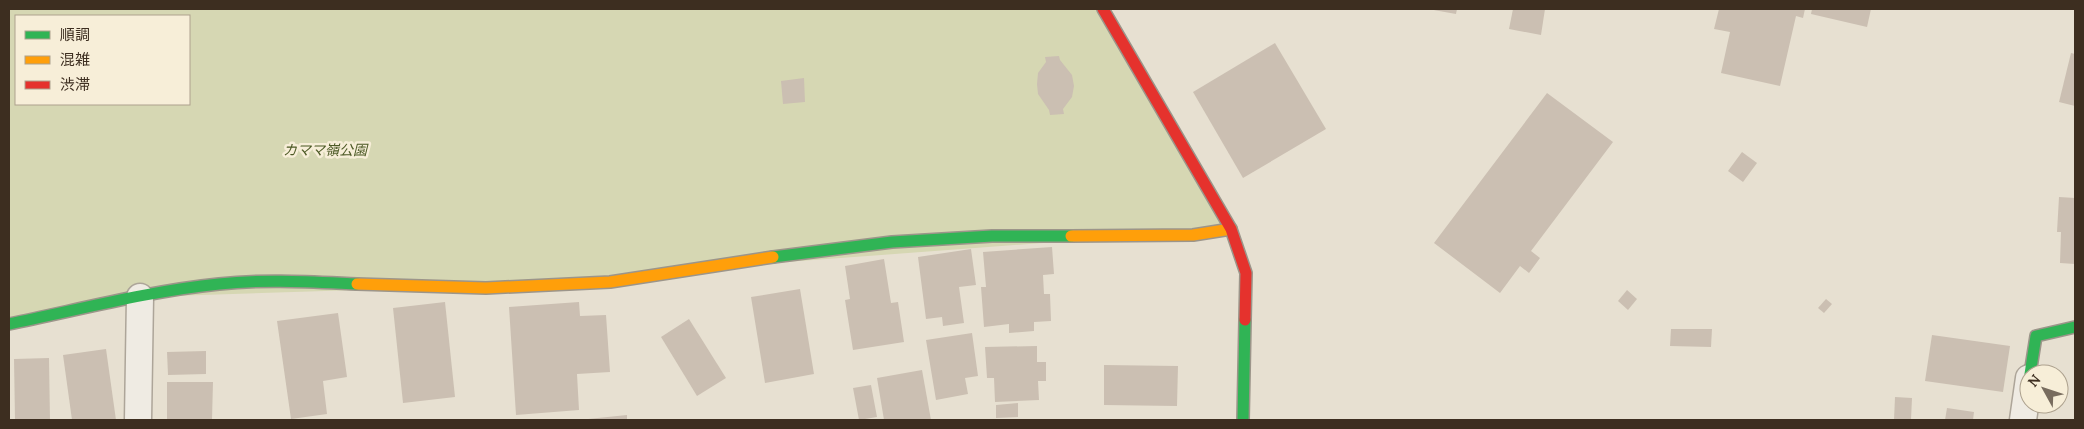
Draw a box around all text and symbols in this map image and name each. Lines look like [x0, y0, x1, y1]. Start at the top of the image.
legend [15, 15, 190, 105]
text: 順調 [60, 25, 90, 44]
text: 混雑 [60, 50, 90, 69]
text: 渋滞 [60, 75, 90, 94]
park label: カママ嶺公園 [283, 141, 369, 159]
north arrow [2019, 364, 2069, 414]
text: N [2024, 371, 2045, 391]

